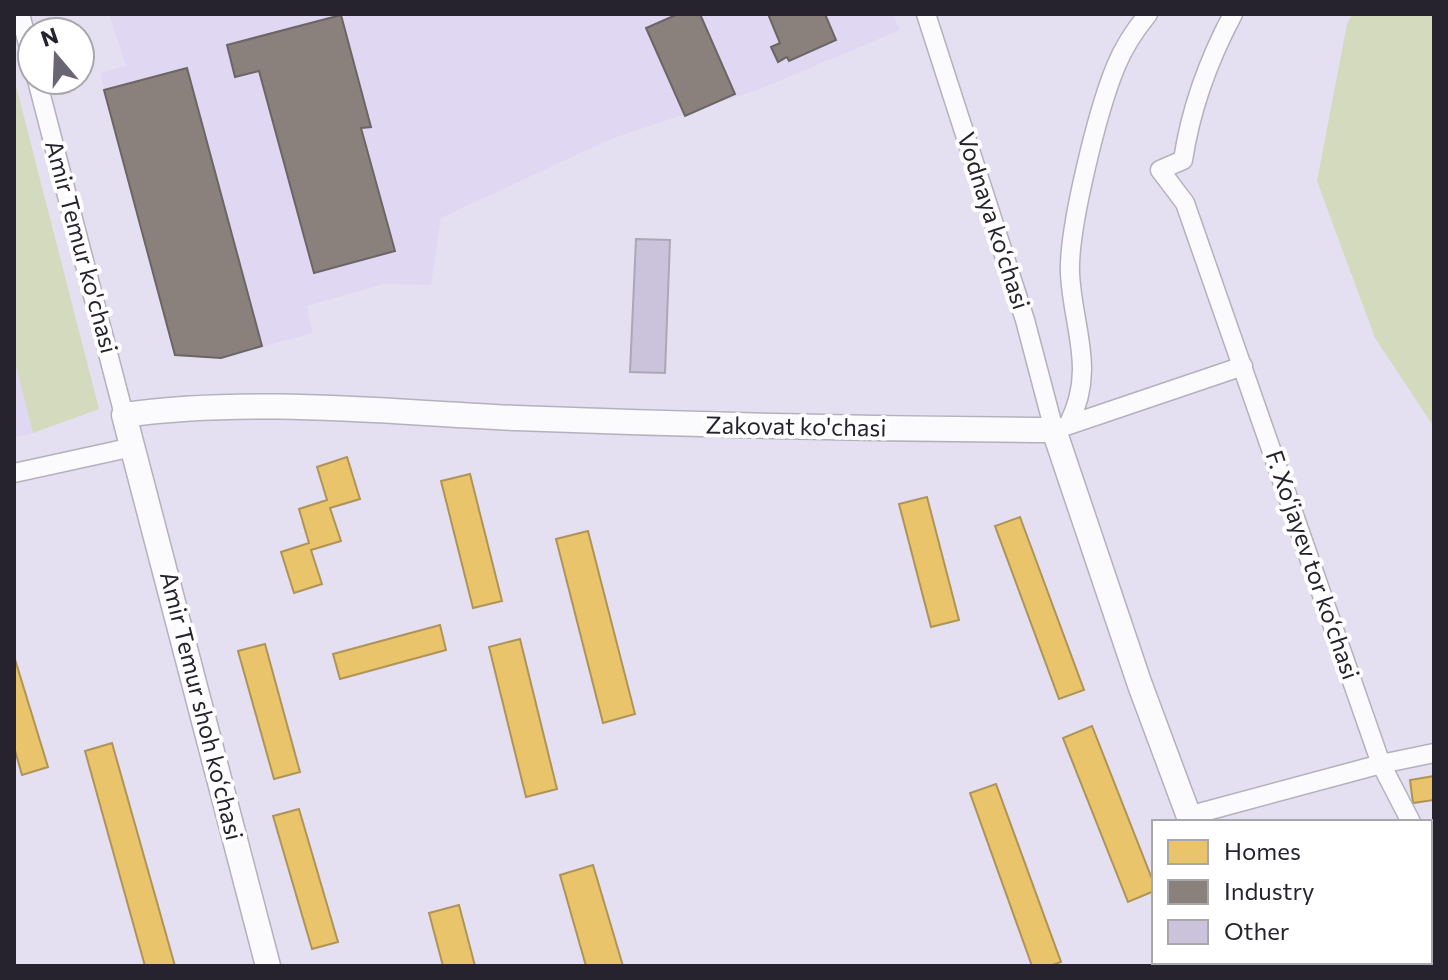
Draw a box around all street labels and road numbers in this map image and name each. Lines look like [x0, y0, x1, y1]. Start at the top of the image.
street label: Vodnaya ko‘chasi [952, 128, 1037, 313]
street label: Amir Temur ko'chasi [40, 137, 125, 356]
street label: Zakovat ko'chasi [705, 409, 887, 442]
street label: F. Xo‘jayev tor ko‘chasi [1261, 446, 1366, 683]
street label: Amir Temur shoh ko‘chasi [155, 568, 250, 843]

